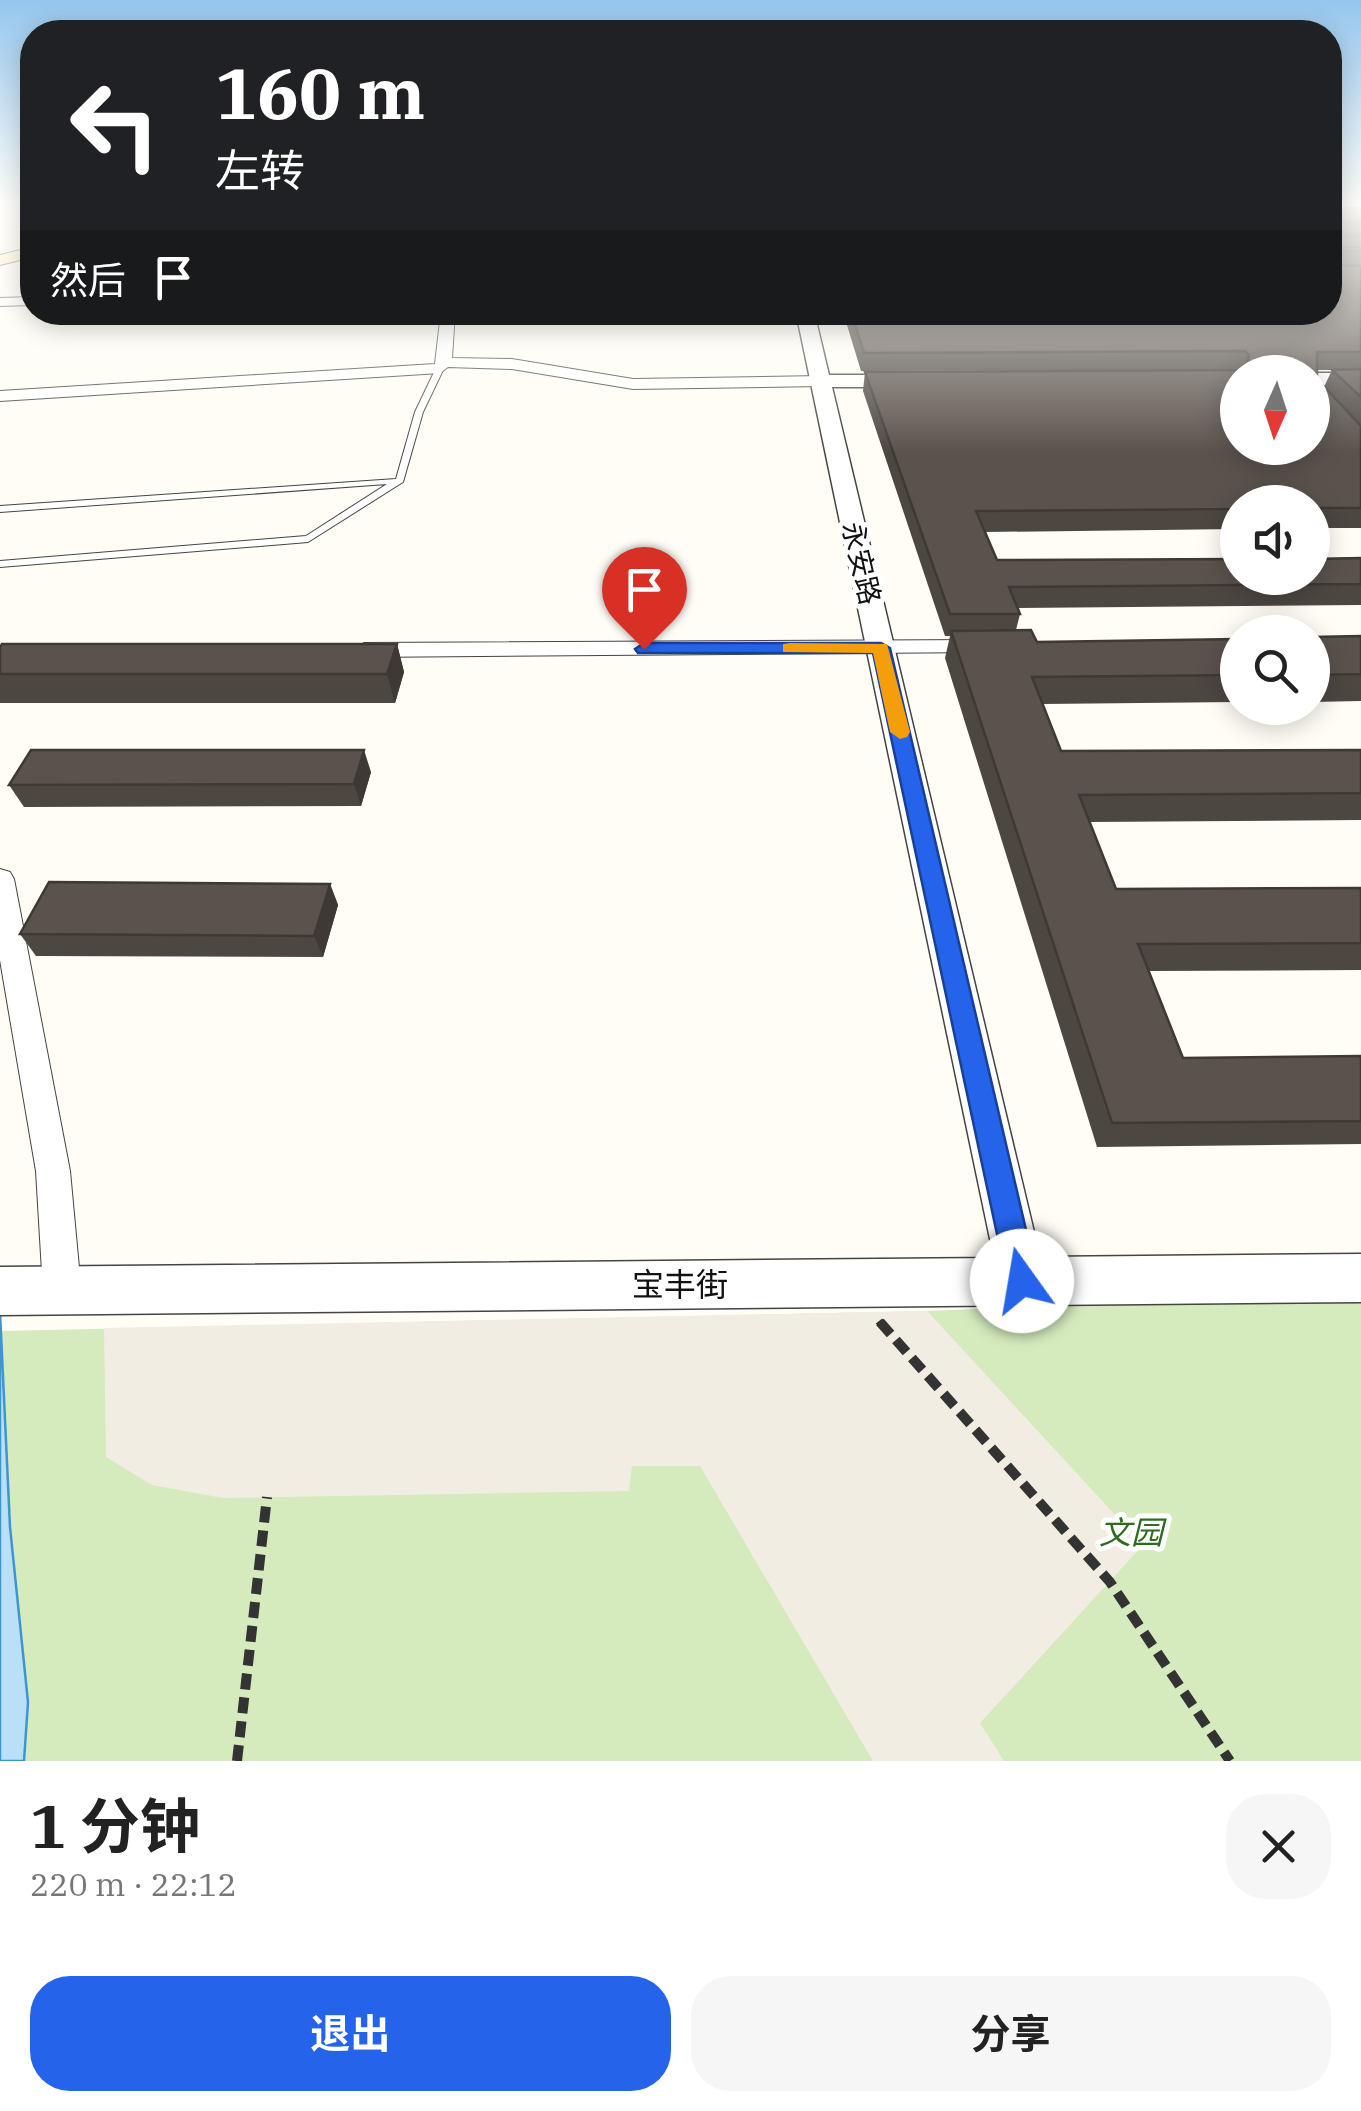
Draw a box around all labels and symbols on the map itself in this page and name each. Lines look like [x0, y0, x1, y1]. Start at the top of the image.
north arrow [1220, 355, 1330, 465]
street label: 永安路 [835, 518, 889, 608]
pin [602, 547, 687, 650]
position arrow [970, 1229, 1074, 1333]
street label: 宝丰街 [632, 1263, 728, 1305]
park label: 文园 [1099, 1511, 1167, 1553]

